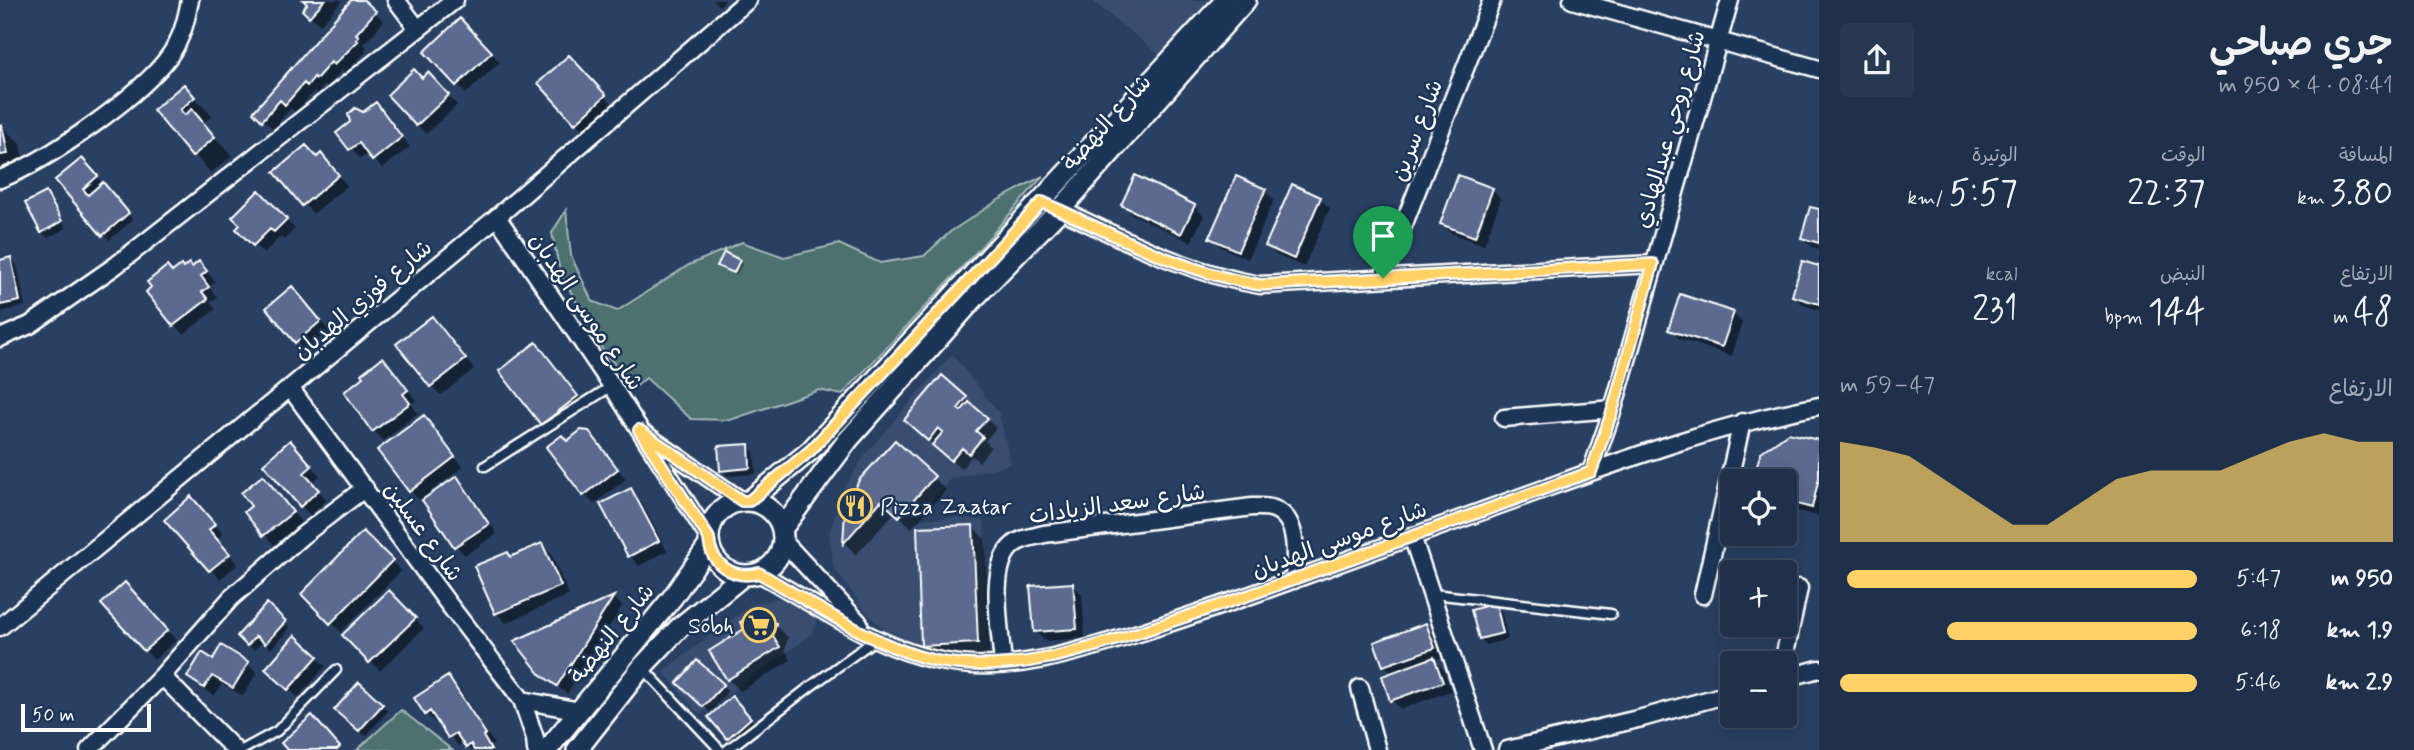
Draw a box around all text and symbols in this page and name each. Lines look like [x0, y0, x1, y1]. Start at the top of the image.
text: جري صباحي [2209, 20, 2393, 69]
button: share [1840, 23, 1914, 97]
street label: شارع روحي عبدالهادي [1628, 27, 1717, 233]
street label: شارع النهضة [1056, 68, 1159, 178]
text: 08:41 · 4 × 950 m [2219, 71, 2393, 101]
street label: شارع سرين [1385, 75, 1451, 186]
text: الوتيرة [1972, 143, 2018, 168]
text: الوقت [2161, 143, 2205, 168]
text: المسافة [2339, 143, 2393, 168]
text: 5:57 [1949, 171, 2018, 217]
text: 22:37 [2127, 171, 2205, 217]
text: 3.80 [2330, 171, 2393, 217]
text: /km [1908, 186, 1949, 211]
text: km [2297, 186, 2330, 211]
pin [1353, 206, 1413, 278]
icon: arrive [1364, 217, 1402, 255]
street label: شارع موسى الهدبان [521, 227, 649, 397]
street label: شارع فوزي الهدبان [287, 233, 439, 368]
text: kcal [1986, 262, 2018, 287]
text: النبض [2160, 262, 2205, 287]
text: الارتفاع [2340, 262, 2393, 287]
text: 231 [1972, 287, 2018, 333]
text: 144 [2148, 290, 2205, 336]
text: 48 [2353, 290, 2393, 336]
text: bpm [2104, 305, 2148, 330]
text: m [2333, 305, 2353, 330]
text: 47–59 m [1840, 371, 1935, 401]
text: الارتفاع [2329, 375, 2393, 405]
map controls [1720, 469, 1797, 728]
button: locate [1720, 469, 1797, 546]
street label: شارع عسلين [376, 476, 469, 588]
street label: شارع سعد الزيادات [1027, 478, 1207, 532]
restaurant icon: Pizza Zaatar [836, 487, 874, 525]
place label: Pizza Zaatar [880, 493, 1012, 523]
street label: شارع موسى الهدبان [1248, 495, 1432, 587]
button: + [1720, 560, 1797, 637]
text: 5:47 [2236, 564, 2281, 594]
text: 950 m [2331, 564, 2393, 594]
street label: شارع النهضة [563, 578, 662, 691]
supermarket icon: Sobh [740, 606, 778, 644]
place label: Sobh [688, 612, 734, 642]
text: 6:18 [2240, 616, 2281, 646]
text: 1.9 km [2327, 616, 2393, 646]
button: − [1720, 651, 1797, 728]
text: 5:46 [2235, 668, 2281, 698]
text: 2.9 km [2326, 668, 2393, 698]
scale bar [21, 701, 150, 733]
text: 50 m [32, 703, 75, 728]

